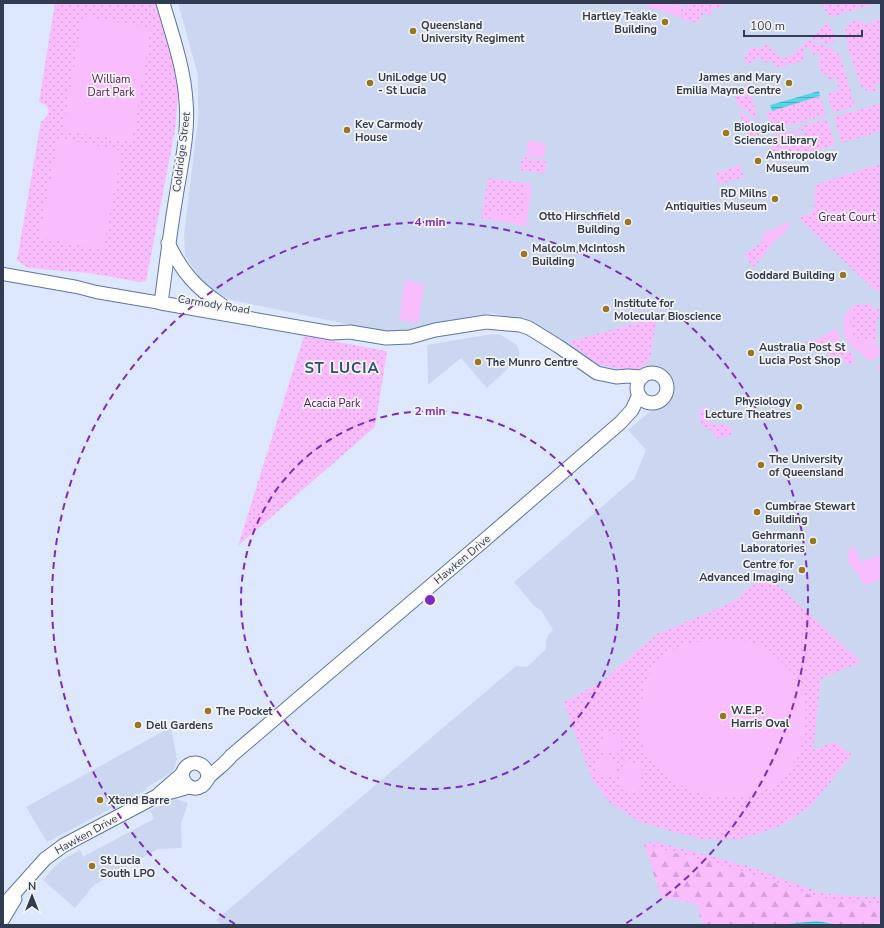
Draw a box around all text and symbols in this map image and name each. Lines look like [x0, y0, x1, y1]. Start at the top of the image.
place label: Hartley Teakle Building [582, 9, 657, 37]
scale bar [744, 12, 862, 38]
marker: Hartley Teakle Building [660, 17, 670, 27]
place label: Queensland University Regiment [421, 18, 525, 46]
text: 100 m [750, 18, 785, 34]
marker: Queensland University Regiment [408, 26, 418, 36]
place label: UniLodge UQ - St Lucia [378, 70, 447, 98]
place label: James and Mary Emilia Mayne Centre [676, 70, 781, 98]
park label: William Dart Park [88, 72, 135, 100]
marker: UniLodge UQ - St Lucia [365, 78, 375, 88]
marker: James and Mary Emilia Mayne Centre [784, 78, 794, 88]
street label: Coldridge Street [169, 111, 194, 193]
place label: Kev Carmody House [355, 117, 423, 145]
place label: Biological Sciences Library [734, 120, 817, 148]
marker: Kev Carmody House [342, 125, 352, 135]
marker: Biological Sciences Library [721, 128, 731, 138]
place label: Anthropology Museum [766, 148, 837, 176]
marker: Anthropology Museum [753, 156, 763, 166]
place label: RD Milns Antiquities Museum [665, 186, 767, 214]
marker: RD Milns Antiquities Museum [770, 194, 780, 204]
place label: Otto Hirschfield Building [539, 209, 620, 237]
park label: Great Court [818, 210, 876, 225]
text: 4 min [414, 214, 446, 230]
marker: Otto Hirschfield Building [623, 217, 633, 227]
place label: Malcolm McIntosh Building [532, 241, 625, 269]
marker: Malcolm McIntosh Building [519, 249, 529, 259]
place label: Goddard Building [745, 268, 835, 283]
marker: Goddard Building [838, 270, 848, 280]
street label: Carmody Road [177, 291, 251, 318]
place label: Institute for Molecular Bioscience [614, 296, 721, 324]
marker: Institute for Molecular Bioscience [601, 304, 611, 314]
place label: Australia Post St Lucia Post Shop [759, 340, 846, 368]
marker: Australia Post St Lucia Post Shop [746, 348, 756, 358]
place label: The Munro Centre [486, 355, 578, 370]
marker: The Munro Centre [473, 357, 483, 367]
district label: ST LUCIA [304, 358, 380, 378]
place label: Physiology Lecture Theatres [705, 394, 791, 422]
park label: Acacia Park [303, 396, 361, 411]
marker: Physiology Lecture Theatres [794, 402, 804, 412]
text: 2 min [414, 403, 446, 419]
place label: The University of Queensland [769, 452, 844, 480]
marker: The University of Queensland [756, 460, 766, 470]
place label: Cumbrae Stewart Building [765, 499, 856, 527]
marker: Cumbrae Stewart Building [752, 507, 762, 517]
place label: Gehrmann Laboratories [741, 528, 805, 556]
street label: Hawken Drive [431, 531, 494, 588]
marker: Gehrmann Laboratories [808, 536, 818, 546]
place label: Centre for Advanced Imaging [699, 557, 795, 585]
marker: Centre for Advanced Imaging [797, 565, 807, 575]
centre of rings [423, 593, 437, 607]
place label: W.E.P. Harris Oval [731, 703, 790, 731]
place label: The Pocket [216, 704, 273, 719]
marker: The Pocket [203, 706, 213, 716]
marker: W.E.P. Harris Oval [718, 711, 728, 721]
place label: Dell Gardens [146, 718, 213, 733]
marker: Dell Gardens [133, 720, 143, 730]
place label: Xtend Barre [107, 793, 169, 808]
marker: Xtend Barre [95, 795, 105, 805]
street label: Hawken Drive [52, 811, 121, 858]
place label: St Lucia South LPO [100, 853, 156, 881]
marker: St Lucia South LPO [87, 861, 97, 871]
north arrow [12, 876, 52, 916]
text: N [28, 879, 36, 894]

